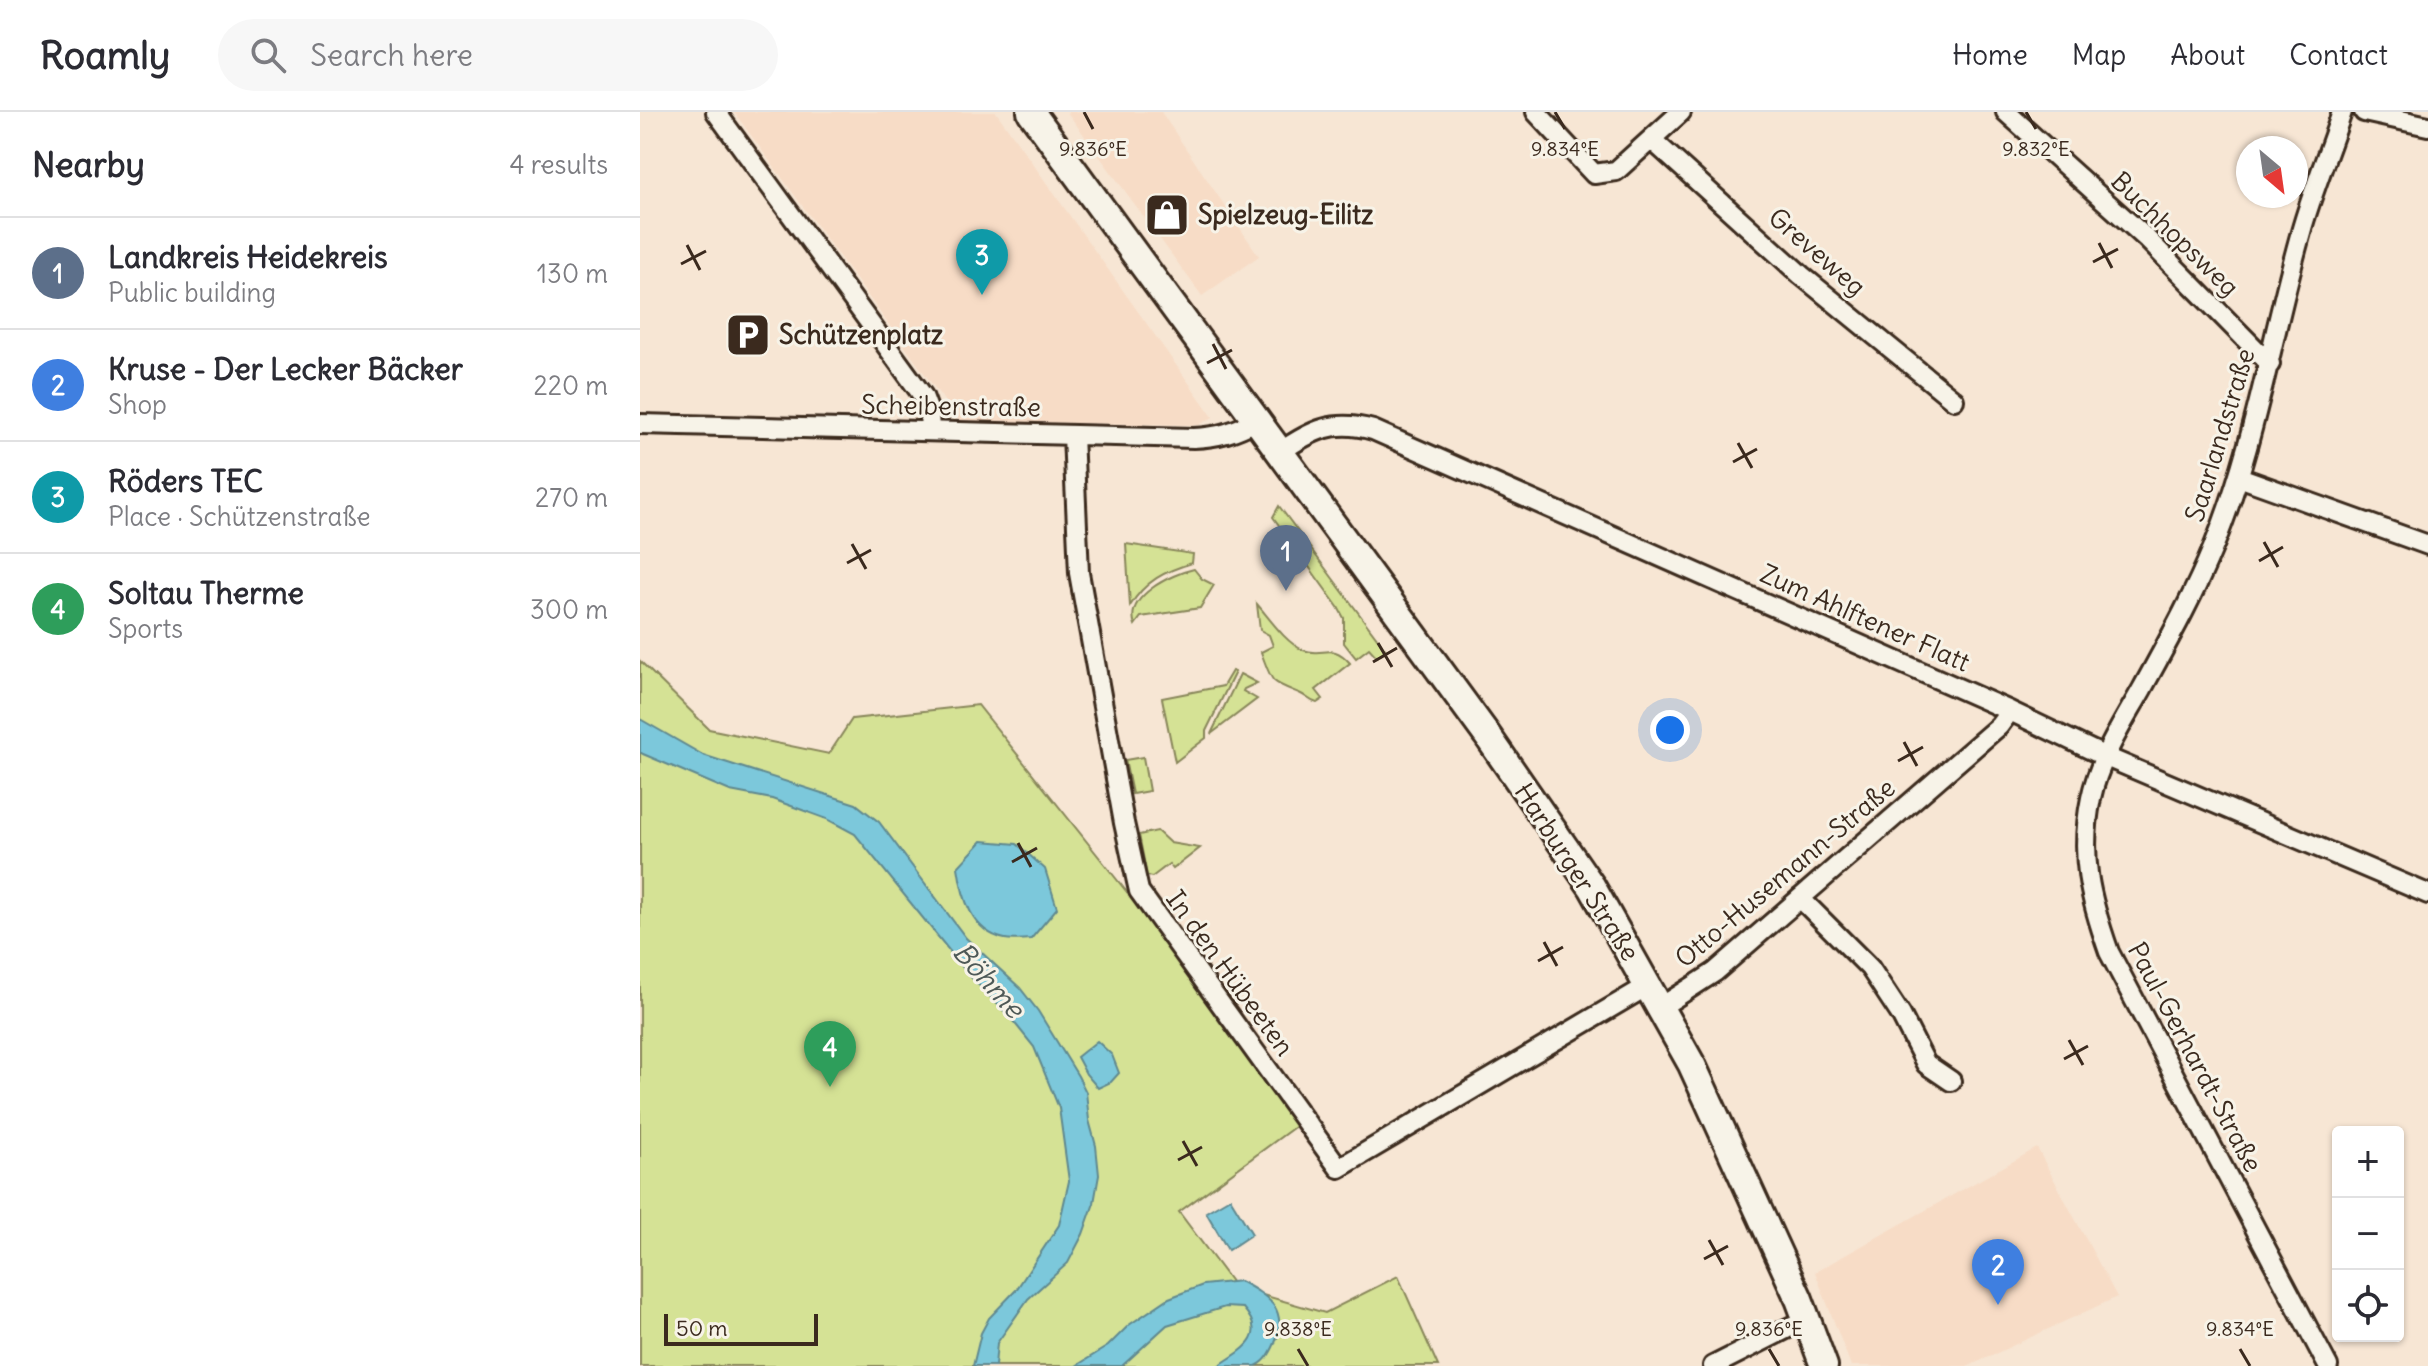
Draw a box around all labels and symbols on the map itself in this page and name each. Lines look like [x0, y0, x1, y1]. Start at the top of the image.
text: 9.836°E [1059, 136, 1127, 161]
text: 9.834°E [1531, 136, 1599, 161]
text: 9.832°E [2002, 136, 2070, 161]
north arrow [2236, 136, 2308, 208]
street label: Buchhopsweg [2104, 164, 2246, 303]
shop icon: Spielzeug-Eilitz [1143, 191, 1191, 239]
place label: Spielzeug-Eilitz [1198, 198, 1374, 231]
street label: Greveweg [1762, 200, 1873, 303]
pin: 3 [956, 229, 1008, 295]
parking icon: Schützenplatz [724, 311, 772, 359]
place label: Schützenplatz [779, 318, 944, 351]
street label: Saarlandstraße [2177, 344, 2262, 526]
street label: Scheibenstraße [861, 387, 1041, 424]
pin: 1 [1260, 525, 1312, 591]
street label: Zum Ahlftener Flatt [1755, 557, 1975, 679]
your location [1650, 710, 1690, 750]
street label: Otto-Husemann-Straße [1668, 771, 1901, 974]
street label: Harburger Straße [1508, 777, 1647, 967]
street label: In den Hübeeten [1159, 883, 1302, 1062]
water label: Böhme [946, 935, 1034, 1027]
street label: Paul-Gerhardt-Straße [2121, 936, 2270, 1177]
pin: 4 [804, 1021, 856, 1087]
pin: 2 [1972, 1239, 2024, 1305]
scale bar [664, 1310, 818, 1346]
text: 9.838°E [1264, 1316, 1332, 1341]
text: 9.836°E [1735, 1316, 1803, 1341]
text: 9.834°E [2206, 1316, 2274, 1341]

